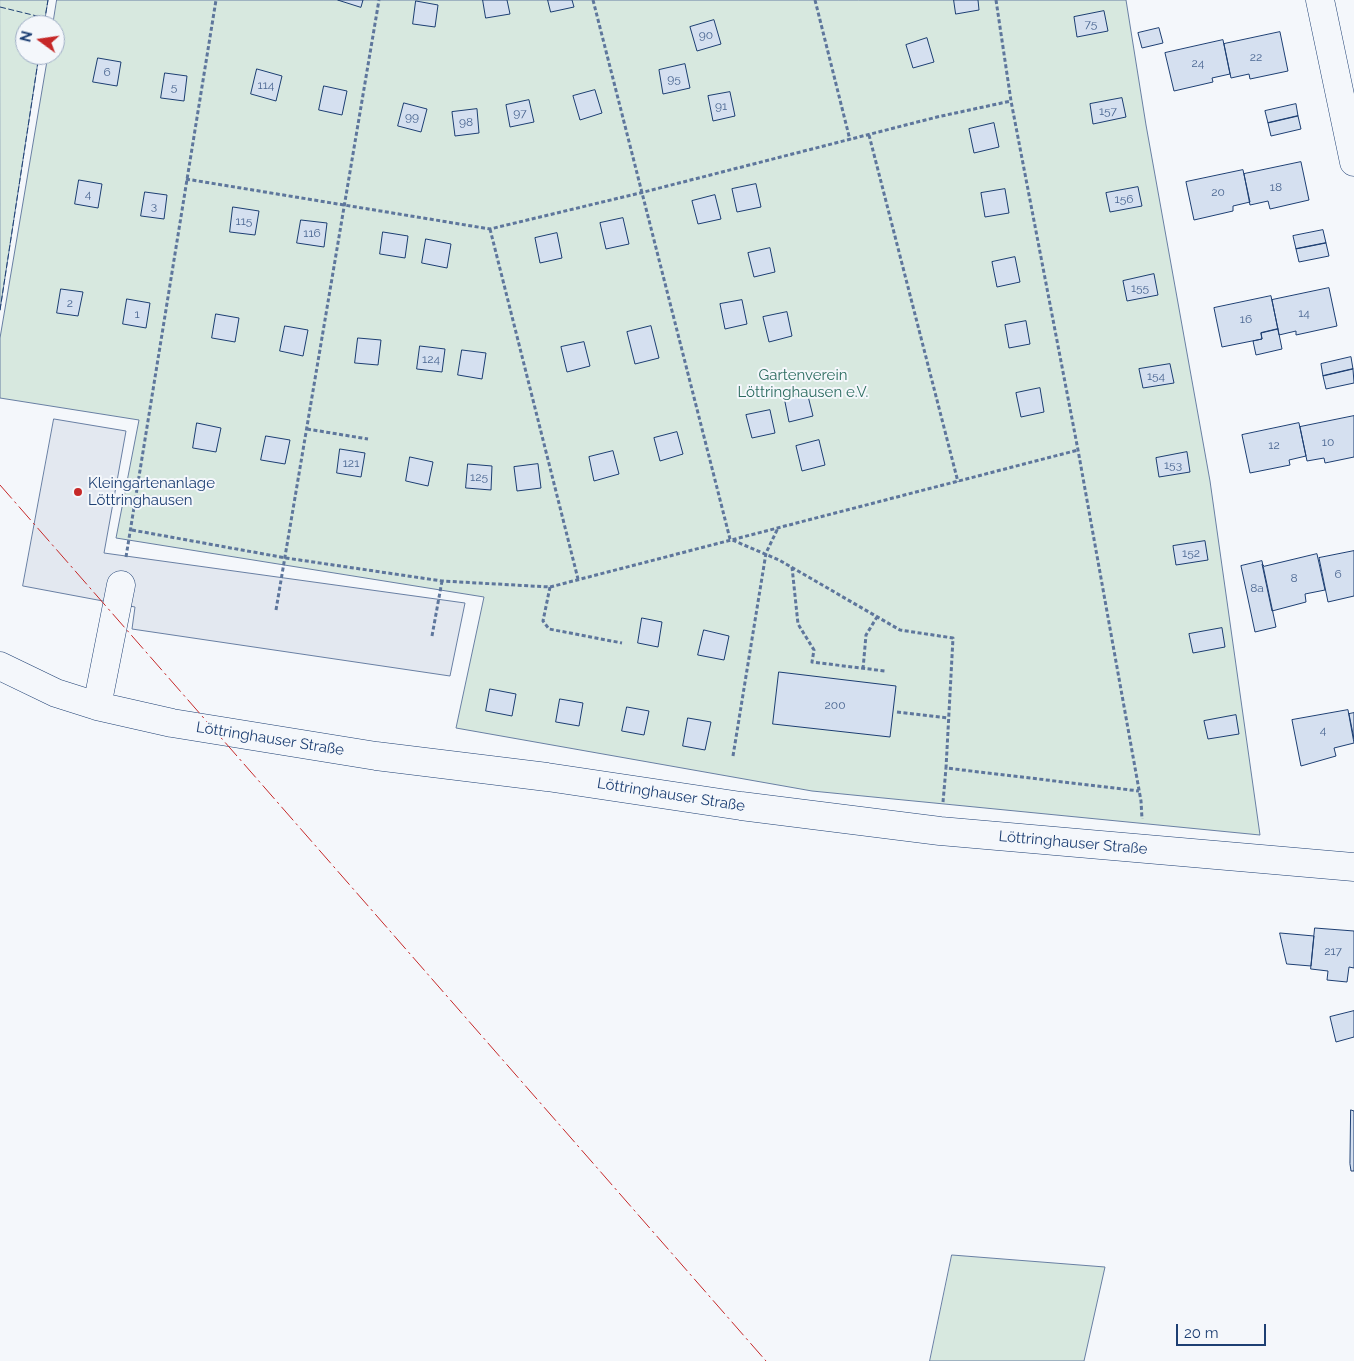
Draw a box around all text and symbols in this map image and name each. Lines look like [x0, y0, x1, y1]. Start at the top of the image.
north arrow [15, 15, 65, 65]
house number: 75 [1085, 17, 1097, 31]
house number: 90 [699, 28, 713, 42]
text: N [17, 29, 35, 44]
house number: 22 [1250, 50, 1262, 64]
house number: 24 [1192, 56, 1204, 70]
house number: 6 [103, 65, 111, 79]
house number: 95 [667, 72, 681, 86]
house number: 114 [258, 78, 274, 92]
house number: 5 [171, 80, 177, 94]
house number: 91 [715, 99, 727, 113]
house number: 157 [1099, 104, 1117, 118]
house number: 97 [513, 106, 527, 120]
house number: 99 [405, 110, 419, 124]
house number: 98 [459, 115, 473, 129]
house number: 18 [1270, 180, 1282, 194]
house number: 20 [1211, 185, 1225, 199]
house number: 4 [85, 187, 91, 201]
house number: 156 [1115, 192, 1133, 206]
house number: 3 [151, 199, 157, 213]
house number: 115 [236, 214, 252, 228]
house number: 116 [303, 226, 321, 240]
house number: 155 [1131, 281, 1149, 295]
house number: 2 [67, 296, 73, 310]
house number: 14 [1298, 306, 1310, 320]
house number: 1 [134, 307, 140, 321]
house number: 16 [1240, 312, 1252, 326]
house number: 124 [422, 352, 440, 366]
park label: Gartenverein Löttringhausen e.V. [738, 366, 868, 401]
house number: 154 [1147, 369, 1165, 383]
house number: 10 [1322, 435, 1334, 449]
house number: 12 [1268, 438, 1280, 452]
house number: 121 [343, 456, 359, 470]
house number: 153 [1164, 458, 1182, 472]
house number: 125 [470, 470, 488, 484]
place label: Kleingartenanlage Löttringhausen [88, 474, 215, 509]
marker: Kleingartenanlage Löttringhausen [72, 486, 84, 498]
house number: 152 [1182, 546, 1200, 560]
house number: 6 [1334, 567, 1342, 581]
house number: 8 [1290, 571, 1298, 585]
house number: 8a [1250, 581, 1264, 595]
house number: 200 [825, 698, 845, 712]
street label: Löttringhauser Straße [195, 718, 345, 760]
house number: 4 [1320, 723, 1326, 737]
street label: Löttringhauser Straße [596, 774, 746, 816]
street label: Löttringhauser Straße [998, 828, 1148, 858]
house number: 217 [1324, 944, 1342, 958]
scale bar [1179, 1314, 1269, 1346]
text: 20 m [1184, 1324, 1219, 1342]

